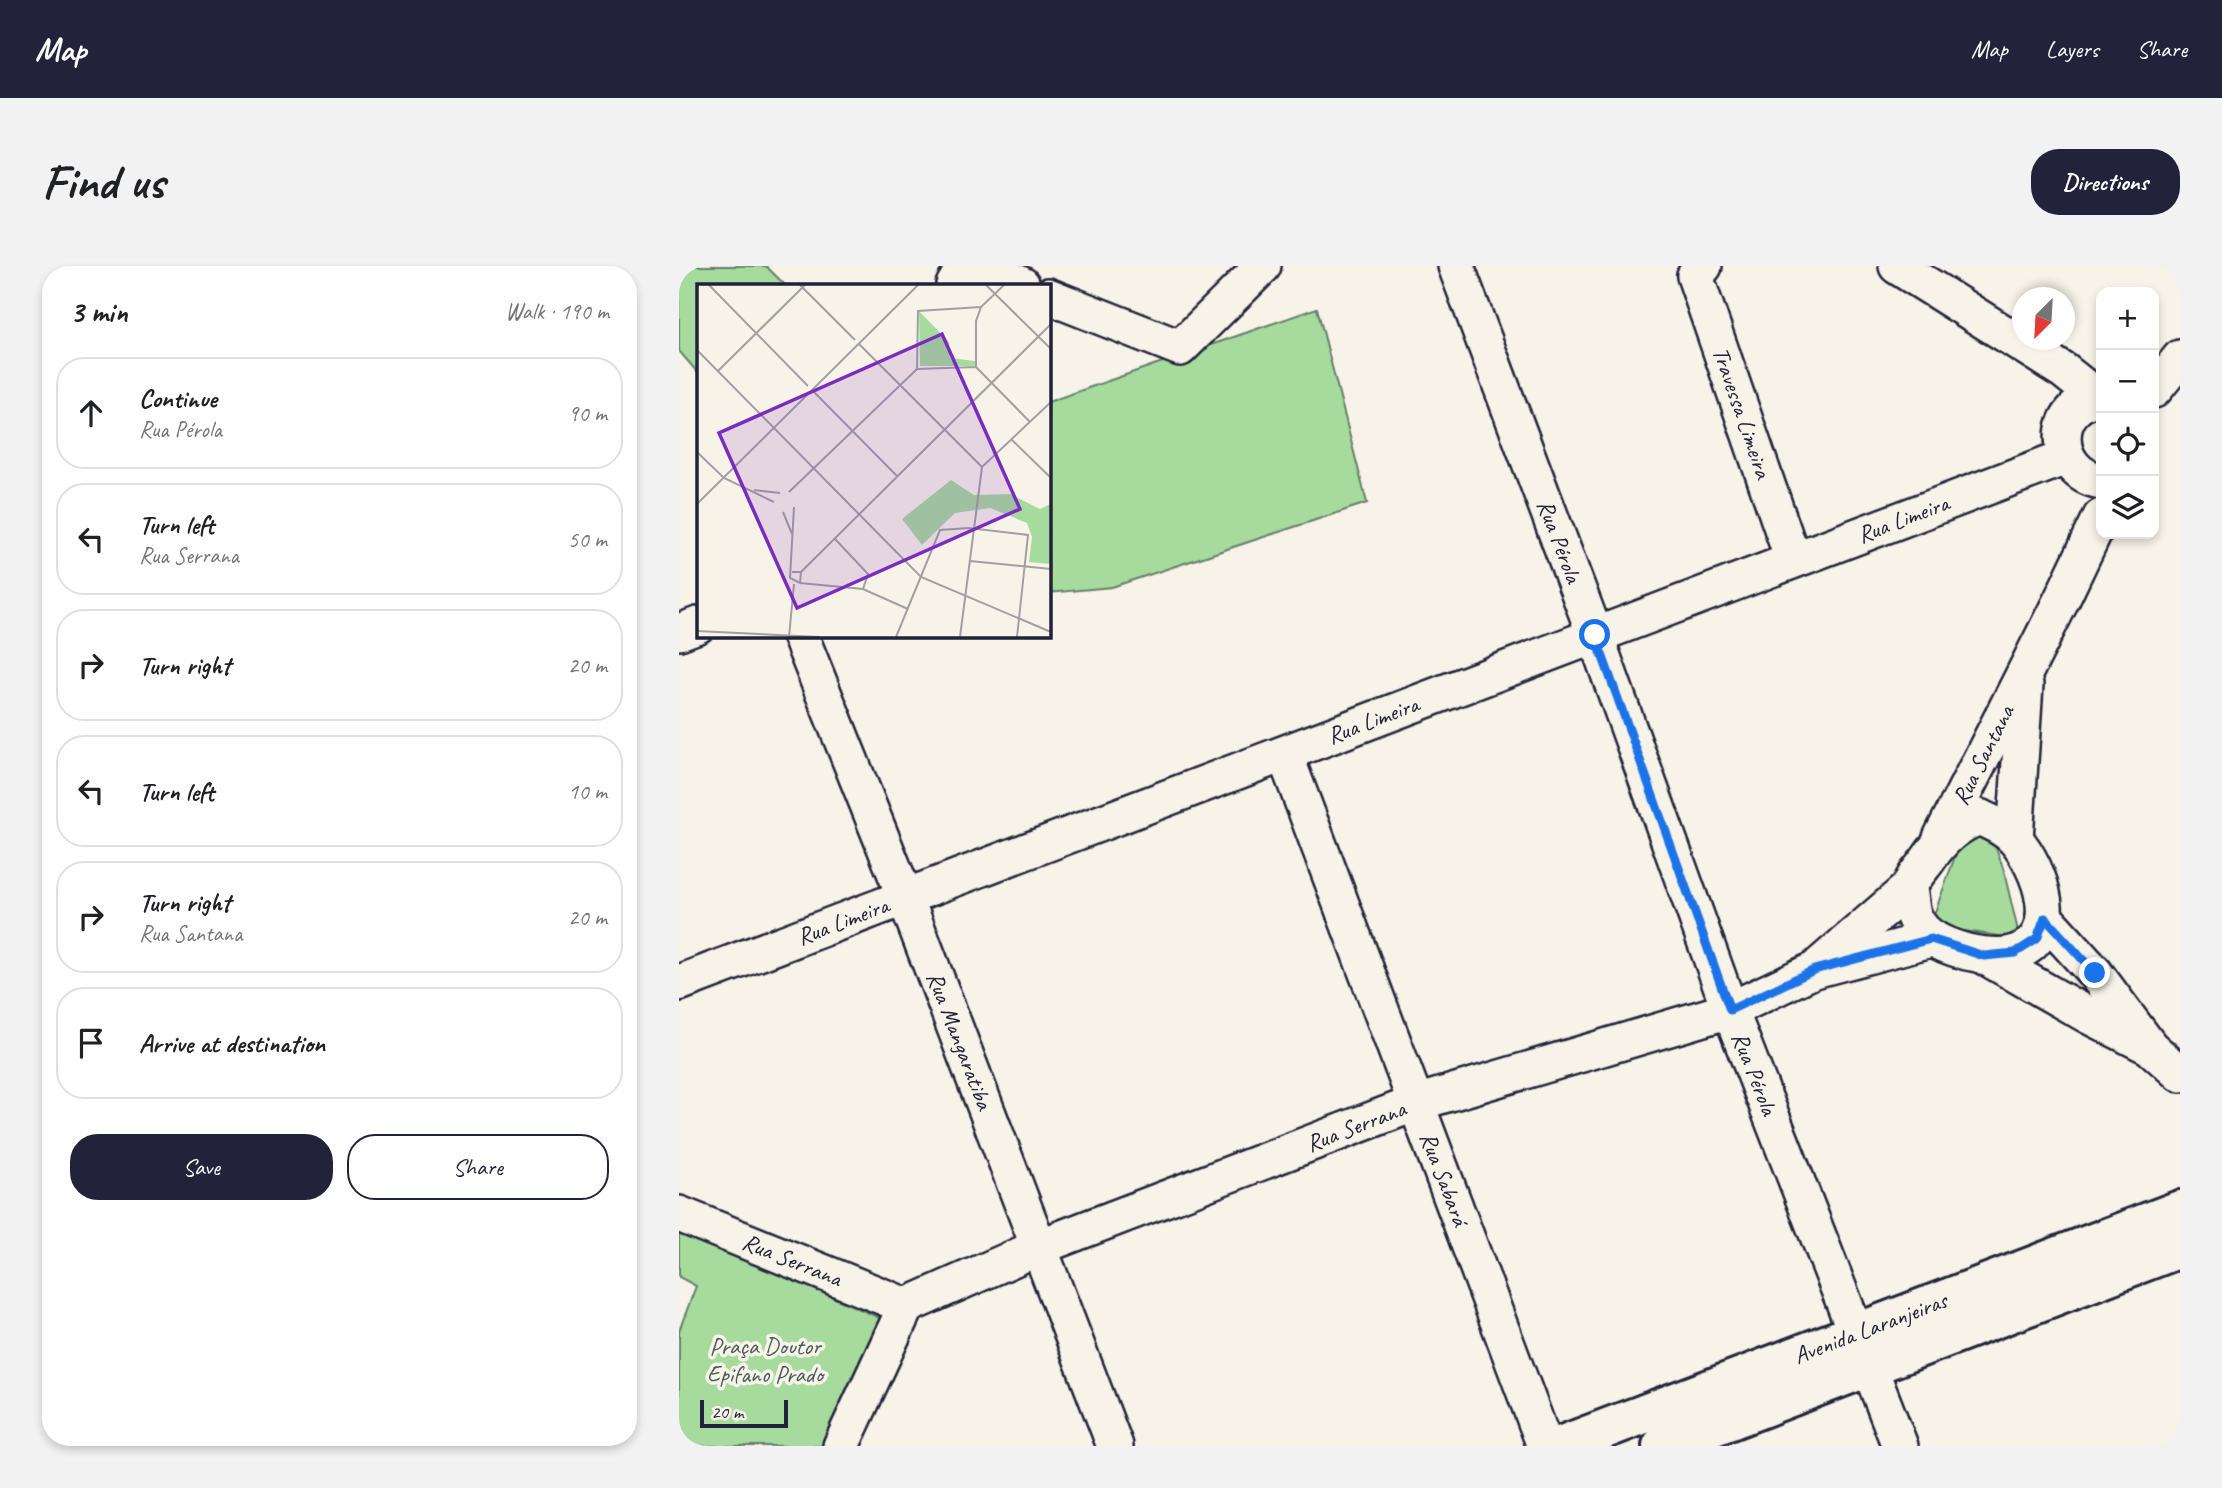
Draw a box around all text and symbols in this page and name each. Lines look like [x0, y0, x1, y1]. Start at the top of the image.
text: Map [35, 28, 86, 70]
text: Map [1971, 34, 2008, 64]
text: Layers [2046, 34, 2099, 64]
text: Share [2137, 34, 2187, 64]
button: Directions [2031, 149, 2180, 215]
text: Find us [42, 151, 164, 213]
inset map [697, 284, 1050, 637]
north arrow [2012, 287, 2075, 350]
map controls [2096, 287, 2159, 539]
button: + [2096, 287, 2159, 350]
text: 3 min [70, 293, 127, 331]
text: Walk · 190 m [505, 297, 609, 326]
street label: Travessa Limeira [1706, 343, 1779, 484]
button: − [2096, 350, 2159, 413]
text: Continue [139, 382, 217, 415]
icon: ahead [72, 394, 110, 432]
text: 90 m [568, 399, 607, 428]
button: locate [2096, 413, 2159, 476]
text: Rua Pérola [139, 415, 222, 444]
button: layers [2096, 476, 2159, 539]
street label: Rua Limeira [1853, 487, 1955, 550]
street label: Rua Pérola [1530, 495, 1589, 588]
text: Turn left [139, 508, 214, 541]
icon: left [72, 520, 110, 558]
text: 50 m [568, 525, 607, 554]
text: Rua Serrana [139, 541, 239, 570]
route start [1579, 619, 1610, 650]
icon: right [72, 646, 110, 684]
text: Turn right [139, 649, 230, 682]
text: 20 m [568, 651, 607, 680]
street label: Rua Limeira [1323, 688, 1425, 751]
street label: Rua Santana [1945, 699, 2021, 810]
icon: left [72, 772, 110, 810]
text: Turn left [139, 775, 214, 808]
text: 10 m [568, 777, 607, 806]
text: Turn right [139, 886, 230, 919]
street label: Rua Limeira [793, 889, 895, 952]
icon: right [72, 898, 110, 936]
text: 20 m [568, 903, 607, 932]
text: Rua Santana [139, 919, 242, 948]
route end [2079, 957, 2110, 988]
street label: Rua Mangaratiba [920, 967, 1000, 1115]
icon: arrive [72, 1024, 110, 1062]
text: Arrive at destination [139, 1027, 325, 1060]
street label: Rua Pérola [1725, 1028, 1785, 1120]
street label: Rua Serrana [1302, 1093, 1411, 1159]
street label: Rua Sabará [1413, 1128, 1477, 1232]
button: Save [70, 1134, 333, 1200]
button: Share [347, 1134, 609, 1200]
street label: Rua Serrana [738, 1226, 847, 1294]
street label: Avenida Laranjeiras [1789, 1284, 1953, 1371]
park label: Praça Doutor Epifano Prado [707, 1331, 826, 1389]
scale bar [700, 1397, 787, 1429]
text: 20 m [711, 1400, 743, 1424]

